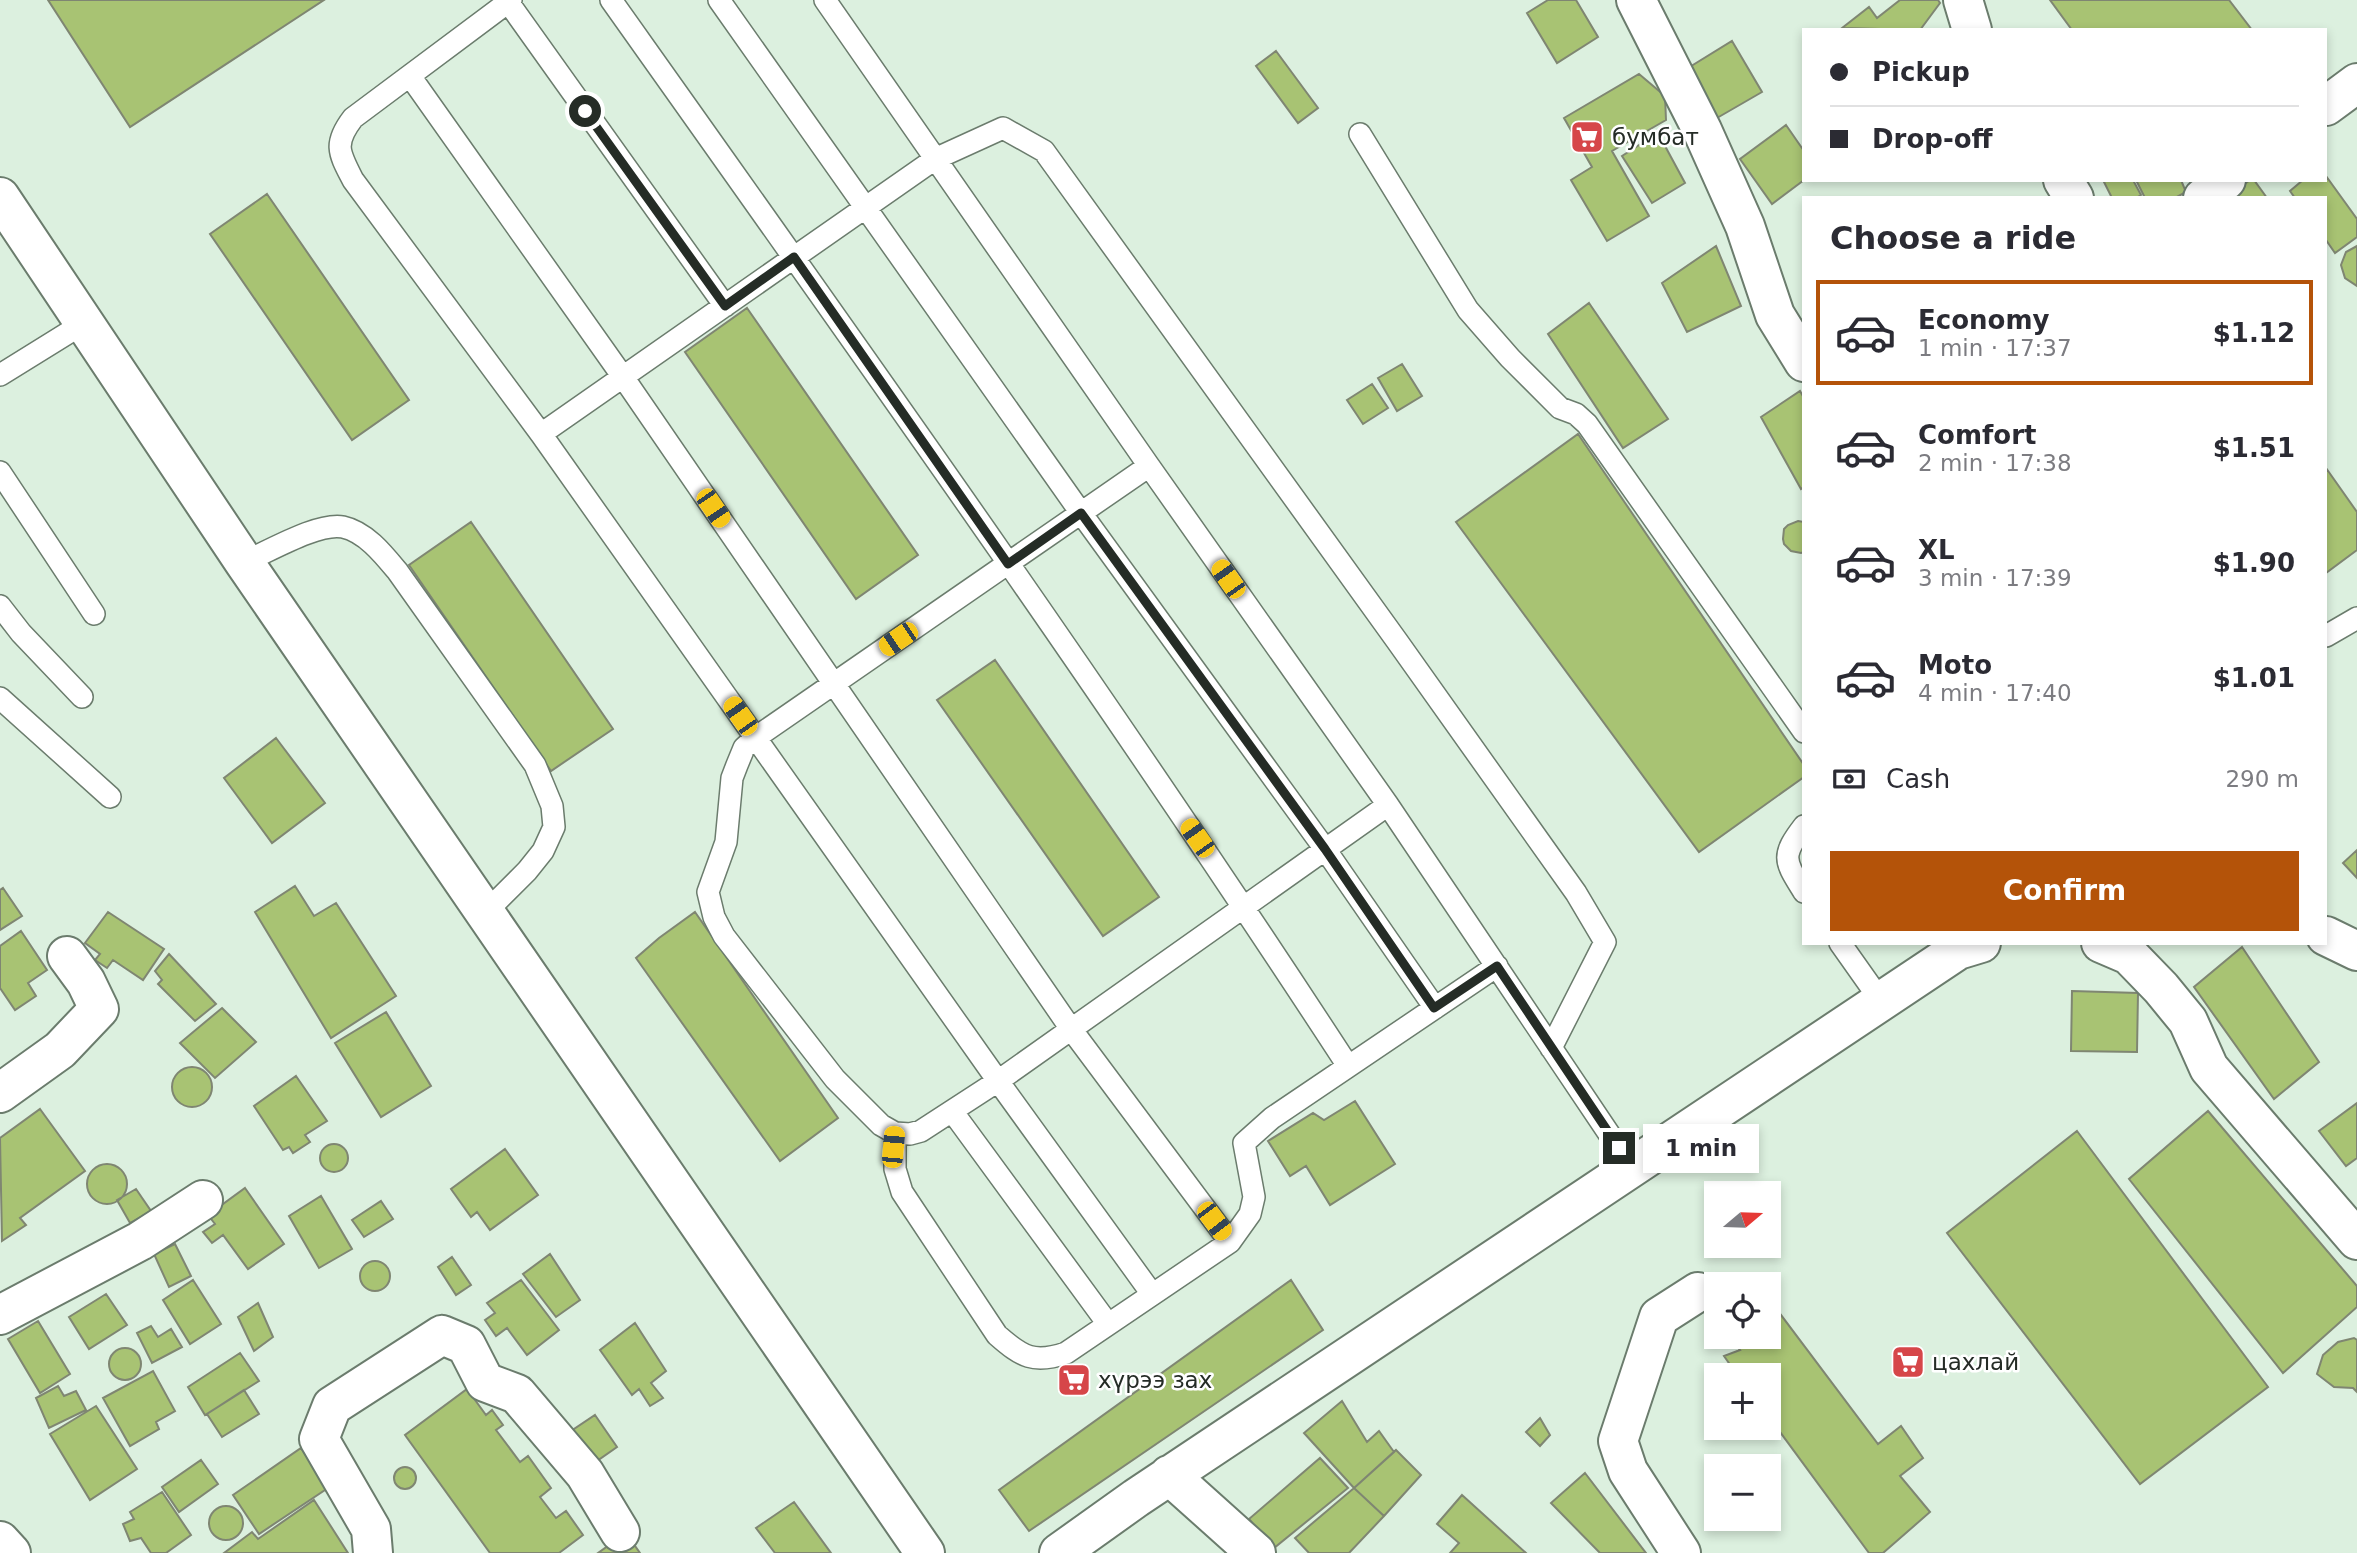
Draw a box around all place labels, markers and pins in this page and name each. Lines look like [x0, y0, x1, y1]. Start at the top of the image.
supermarket icon: бумбат [1568, 118, 1606, 156]
place label: бумбат [1612, 124, 1699, 150]
supermarket icon: цахлай [1889, 1343, 1927, 1381]
place label: цахлай [1932, 1349, 2019, 1375]
supermarket icon: хүрээ зах [1055, 1361, 1093, 1399]
place label: хүрээ зах [1098, 1367, 1212, 1393]

